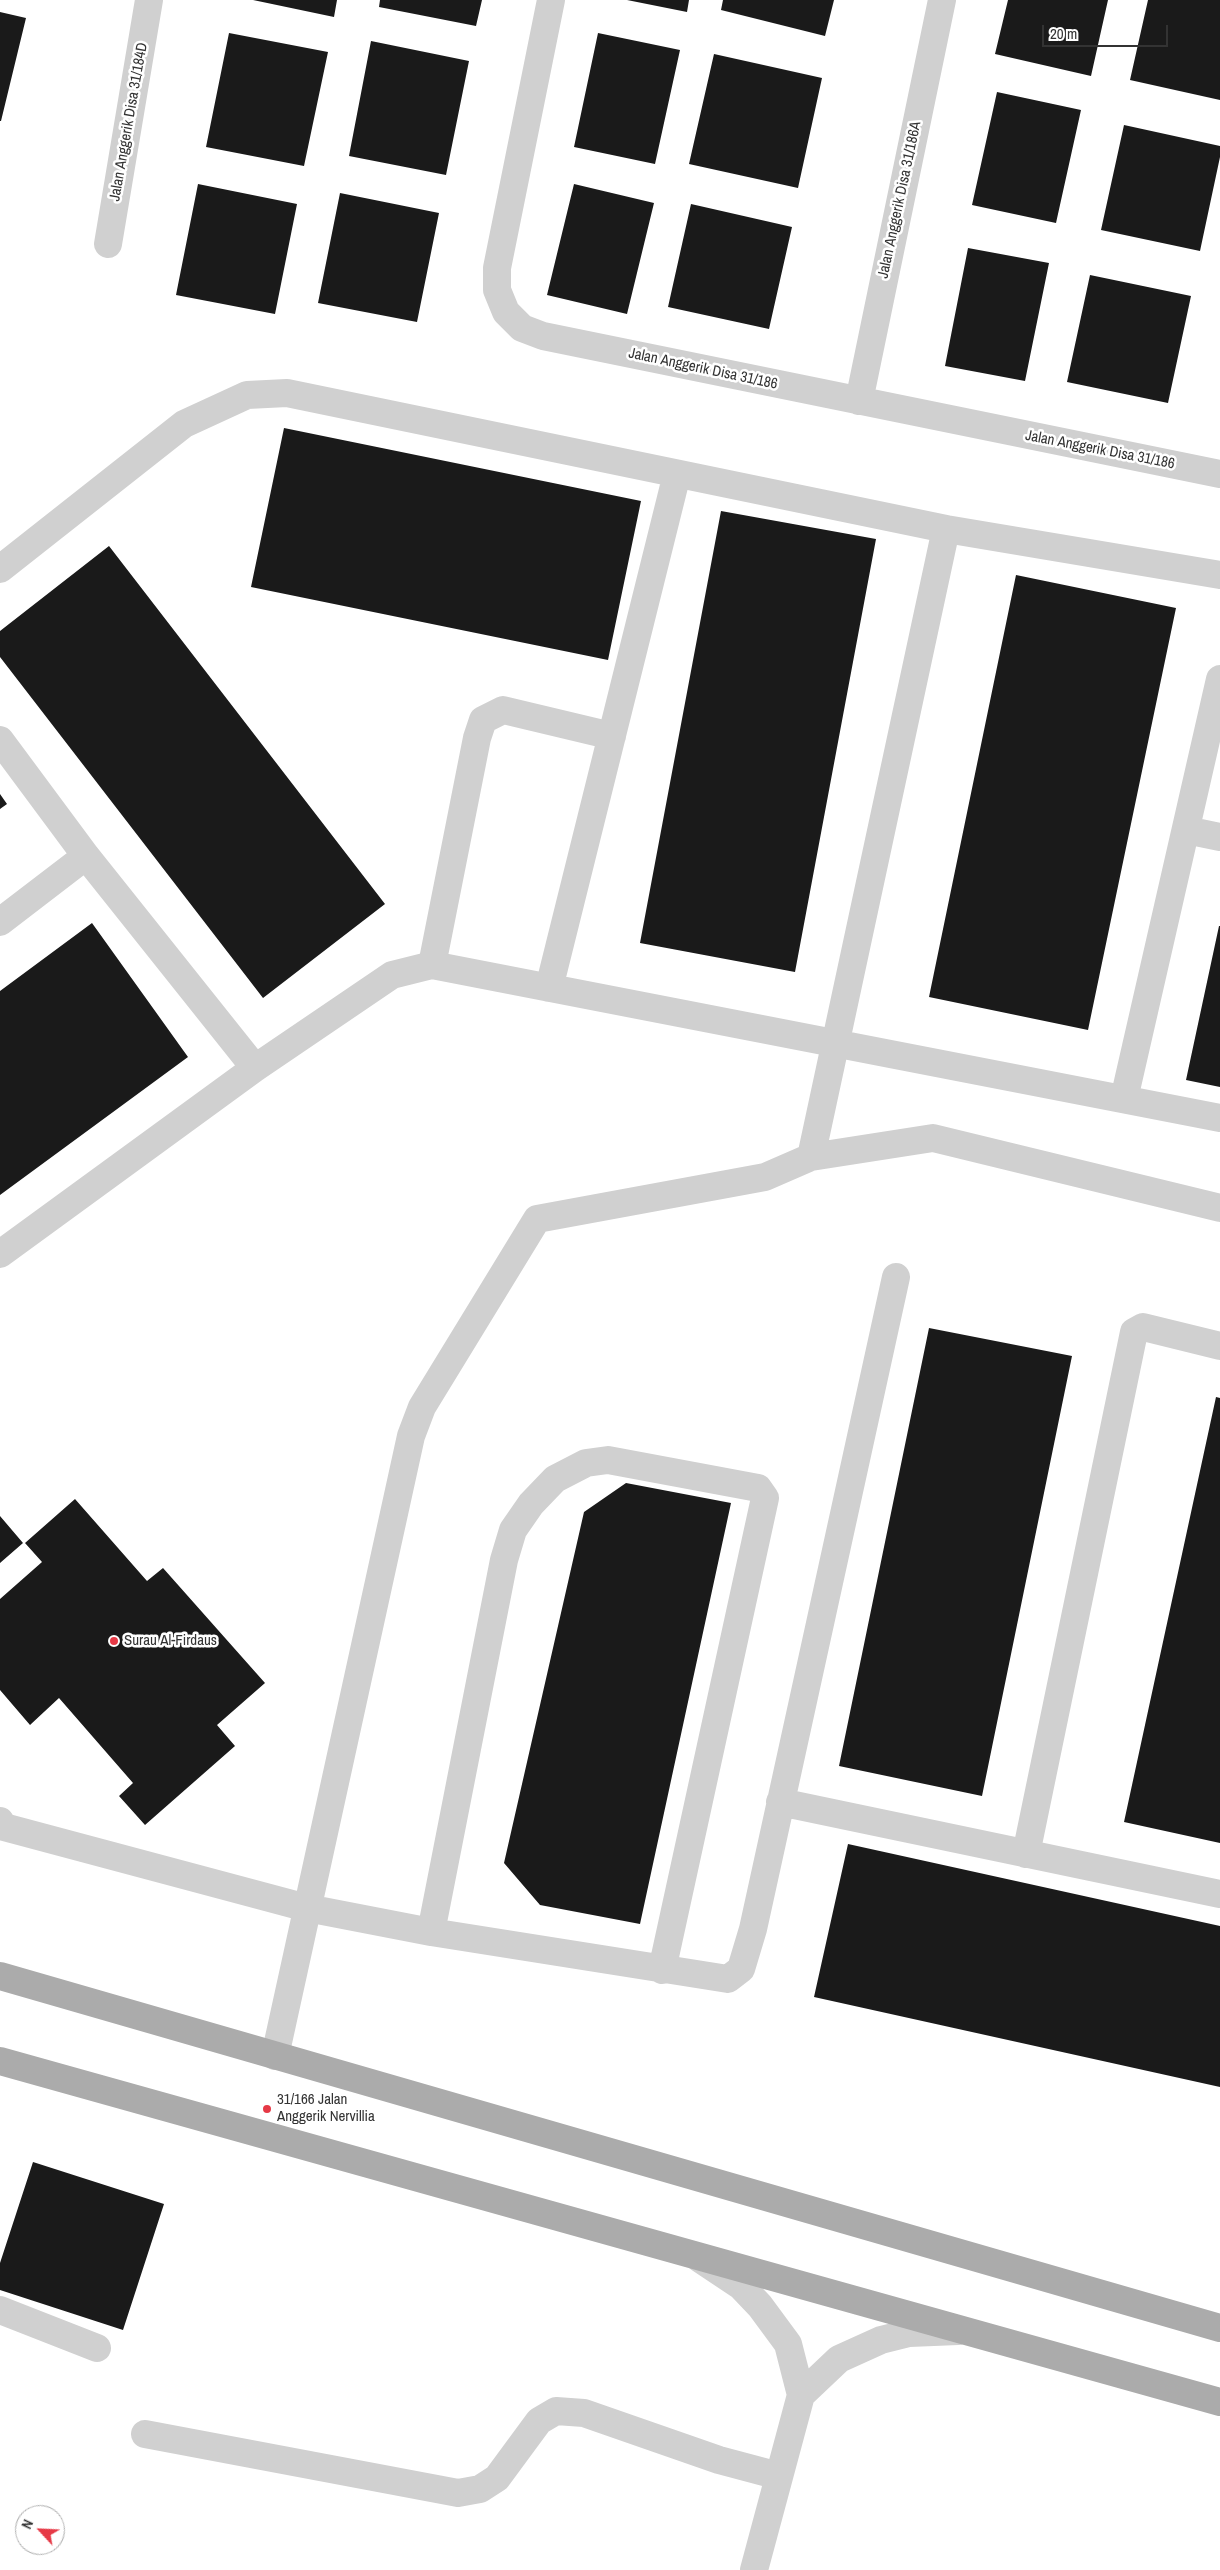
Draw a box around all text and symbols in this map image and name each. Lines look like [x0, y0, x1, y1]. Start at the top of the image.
scale bar [1045, 15, 1171, 47]
text: 20 m [1050, 23, 1077, 44]
street label: Jalan Anggerik Disa 31/184D [106, 41, 152, 203]
street label: Jalan Anggerik Disa 31/186A [875, 120, 925, 280]
street label: Jalan Anggerik Disa 31/186 [627, 344, 779, 394]
street label: Jalan Anggerik Disa 31/186 [1024, 427, 1176, 473]
place label: Surau Al-Firdaus [124, 1632, 217, 1650]
marker: Surau Al-Firdaus [108, 1635, 120, 1647]
place label: 31/166 Jalan Anggerik Nervillia [277, 2091, 375, 2126]
marker: 31/166 Jalan Anggerik Nervillia [261, 2103, 273, 2115]
north arrow [15, 2505, 65, 2555]
text: N [17, 2517, 37, 2532]

